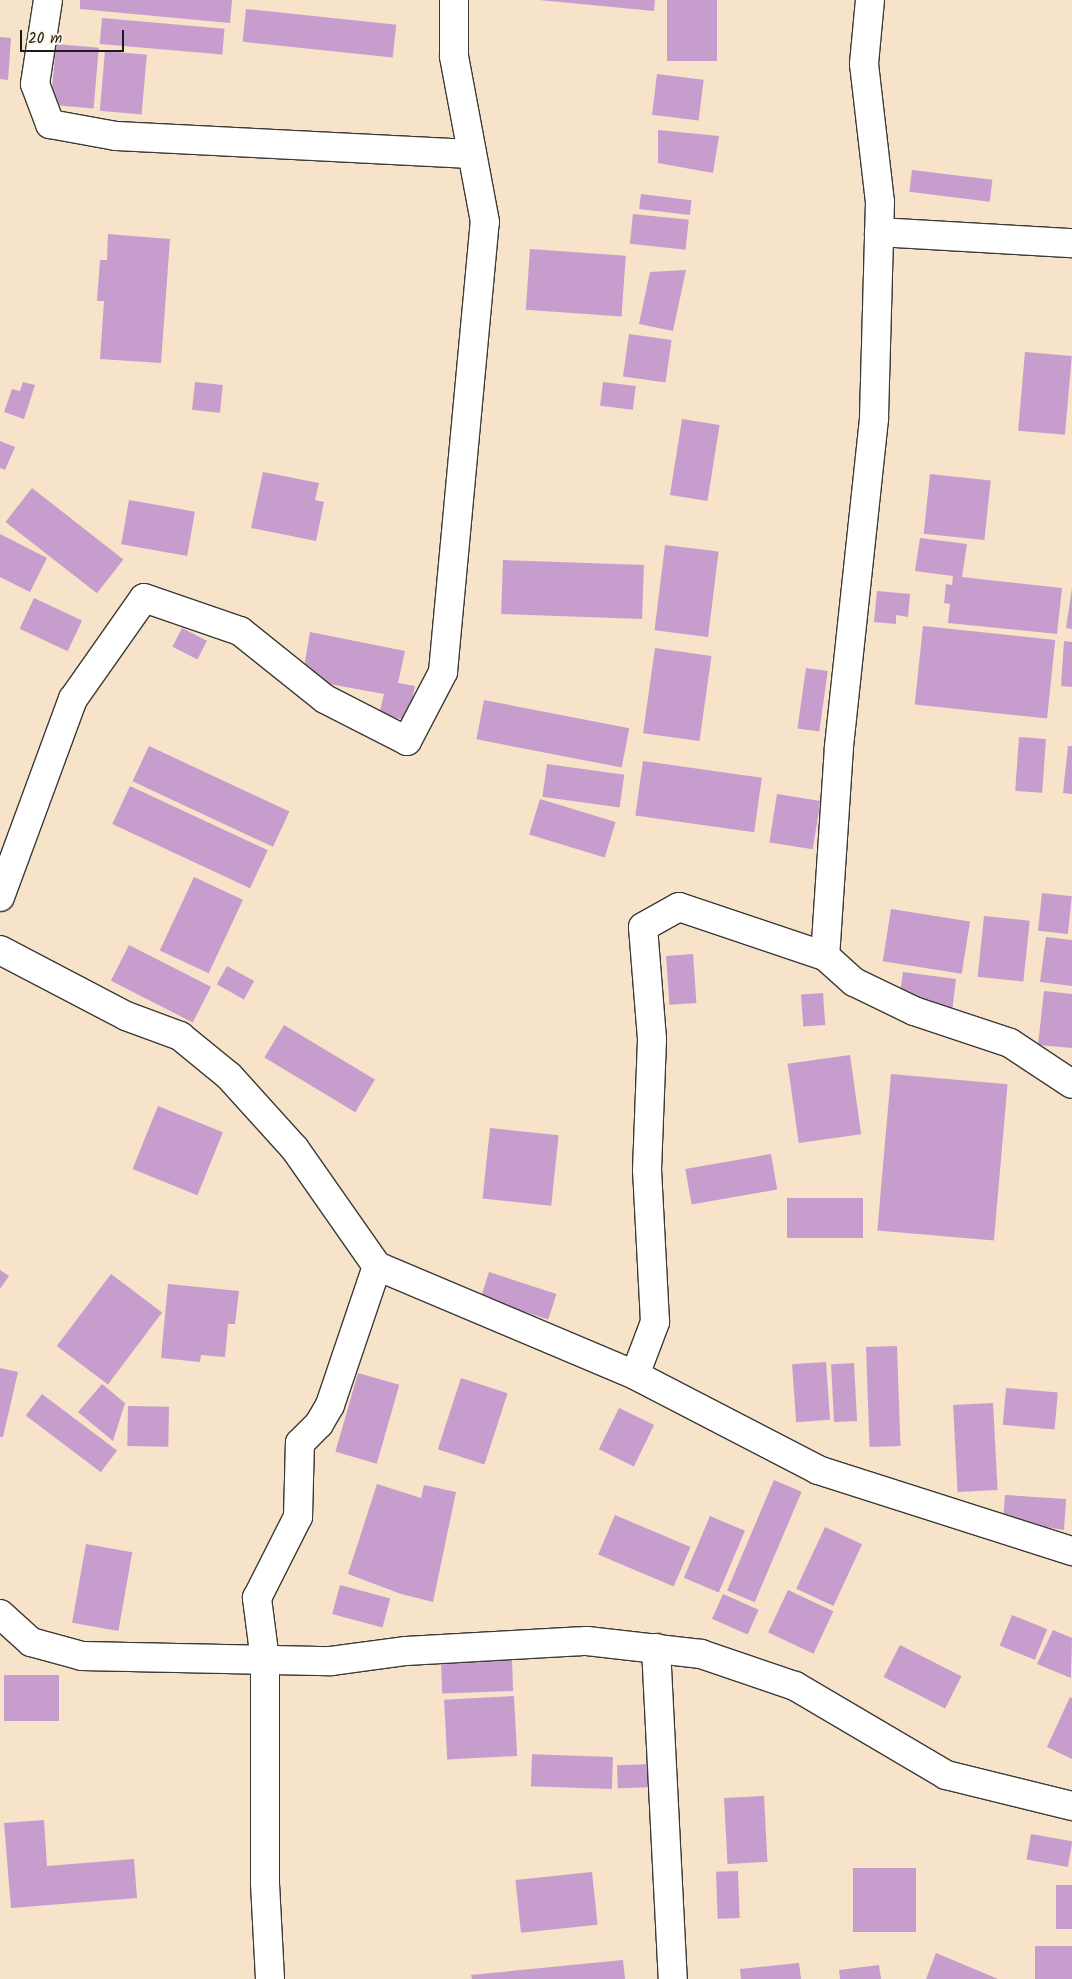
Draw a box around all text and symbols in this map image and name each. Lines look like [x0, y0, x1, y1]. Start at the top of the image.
scale bar [22, 20, 126, 52]
text: 20 m [28, 27, 62, 51]

